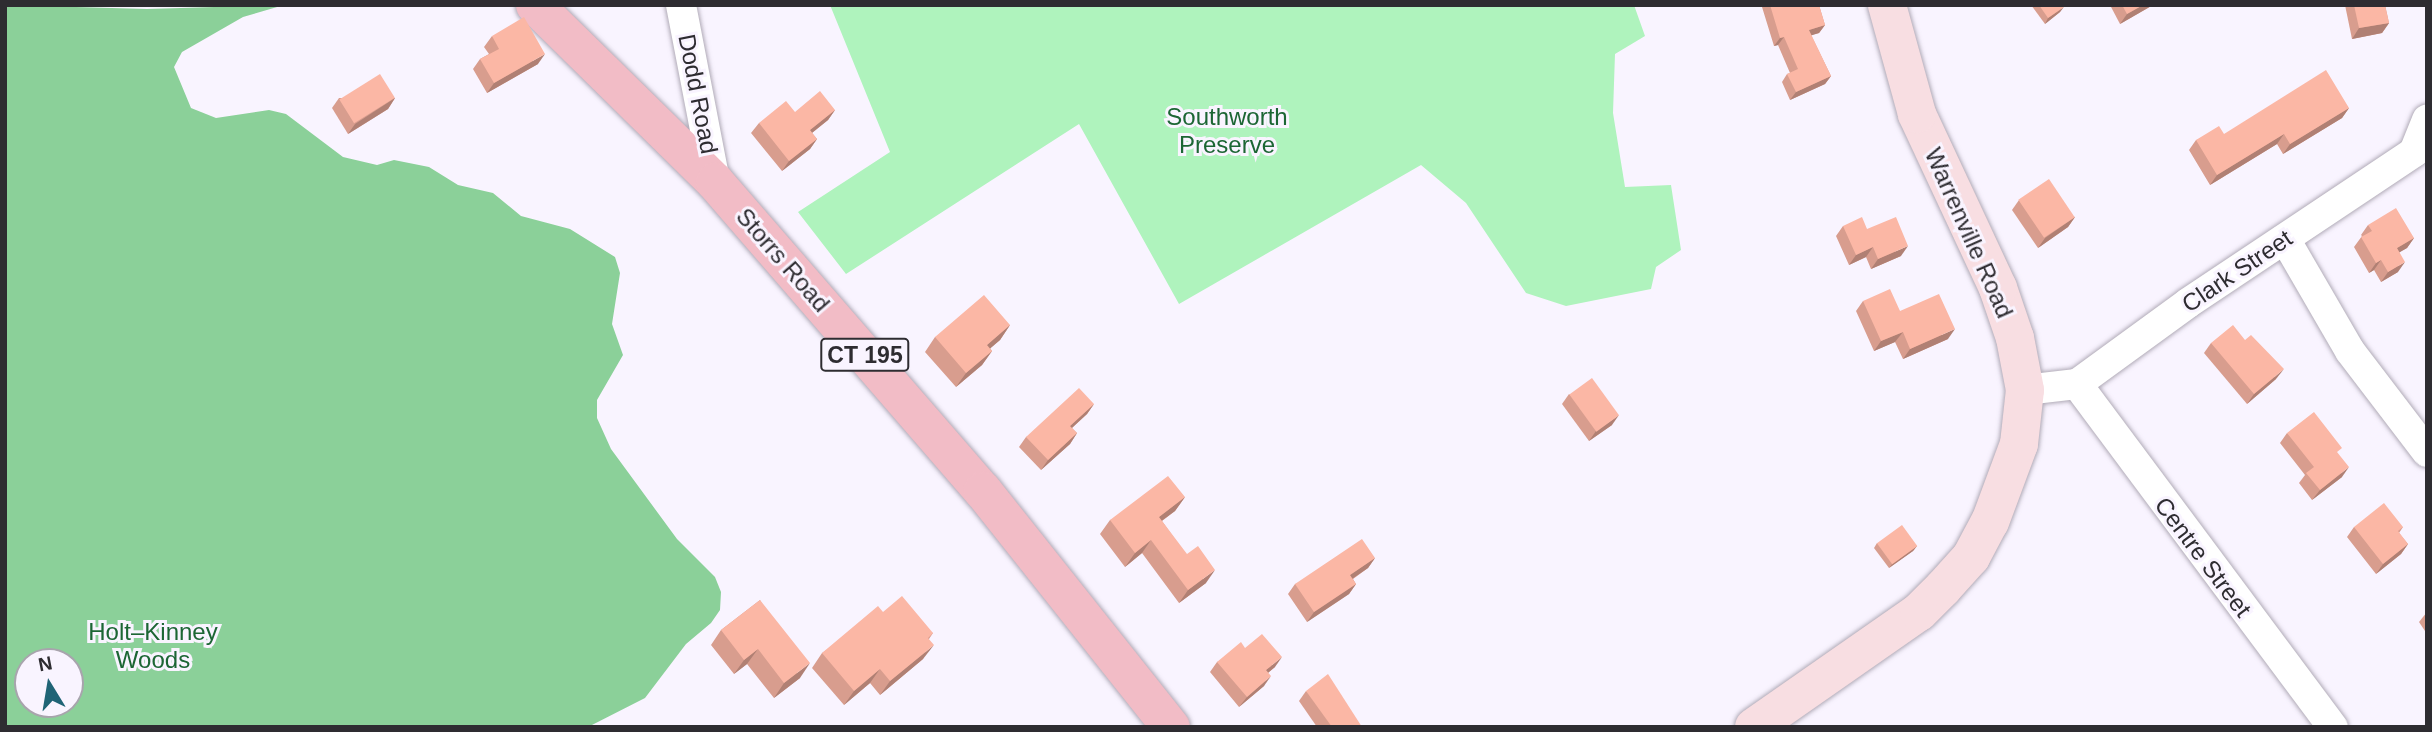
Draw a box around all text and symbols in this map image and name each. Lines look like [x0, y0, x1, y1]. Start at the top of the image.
street label: Dodd Road [672, 32, 724, 156]
park label: Southworth Preserve [1166, 103, 1288, 159]
street label: Warrenville Road [1919, 143, 2019, 323]
street label: Storrs Road [730, 202, 836, 318]
street label: Clark Street [2176, 224, 2298, 318]
road number: CT 195 [820, 336, 910, 374]
street label: Centre Street [2149, 491, 2257, 623]
park label: Holt–Kinney Woods [88, 618, 218, 674]
north arrow [14, 648, 84, 718]
text: N [37, 652, 54, 675]

